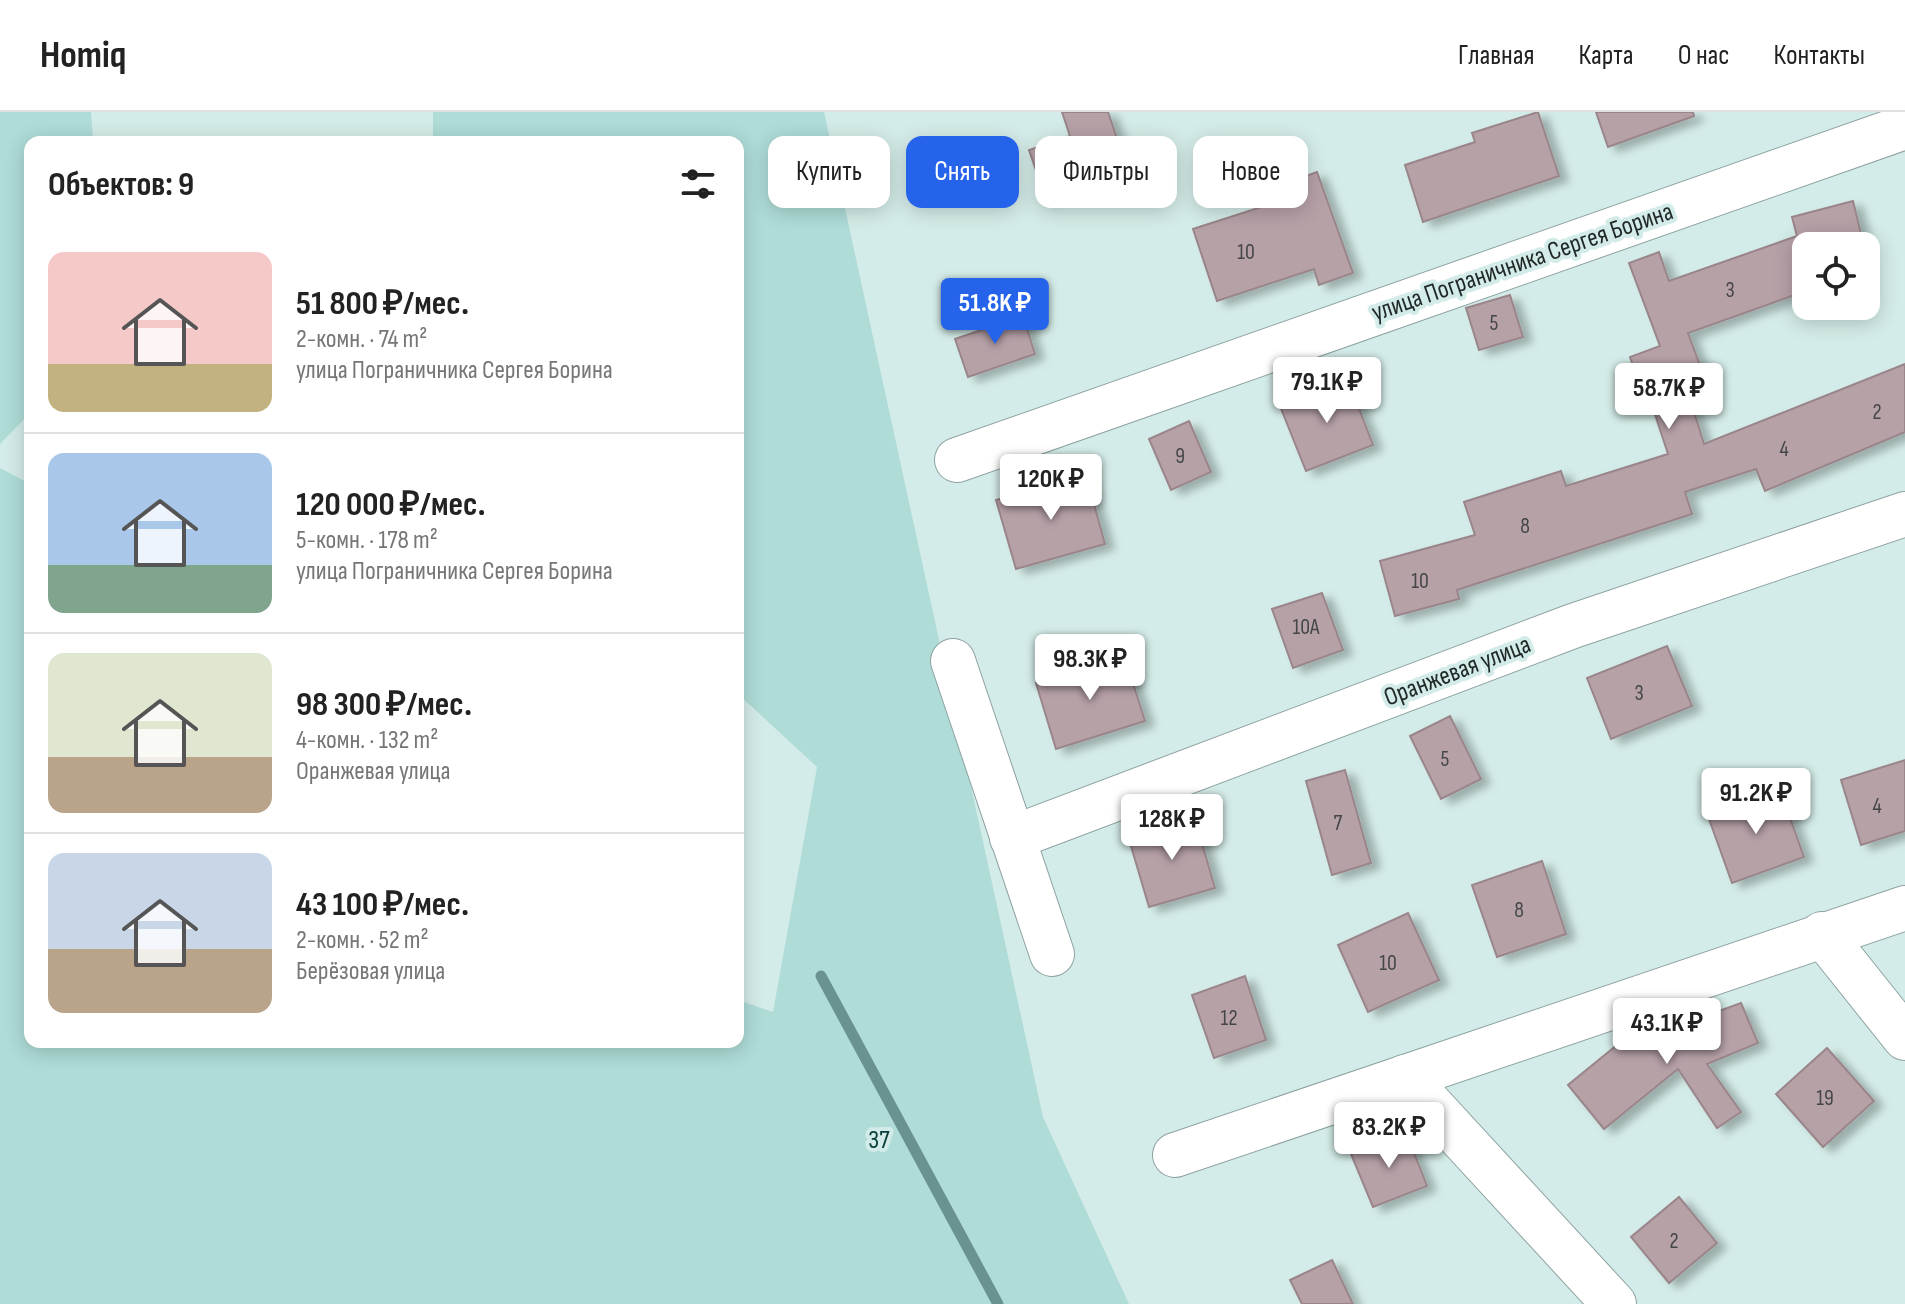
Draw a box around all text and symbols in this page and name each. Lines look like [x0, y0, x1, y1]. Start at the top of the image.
text: Homiq [40, 33, 126, 78]
text: Главная [1458, 39, 1534, 72]
text: Карта [1578, 39, 1634, 72]
text: О нас [1678, 39, 1730, 72]
text: Контакты [1774, 39, 1865, 72]
chip: Купить [768, 136, 890, 208]
chip: Снять [906, 136, 1019, 208]
chip: Фильтры [1035, 136, 1177, 208]
chip: Новое [1193, 136, 1308, 208]
icon: filters [676, 162, 720, 206]
text: Объектов: 9 [48, 164, 194, 205]
street label: улица Пограничника Сергея Борина [1368, 196, 1677, 329]
map controls [1792, 232, 1880, 320]
button: locate [1792, 232, 1880, 320]
house number: 10 [1237, 239, 1255, 266]
house number: 3 [1725, 277, 1735, 304]
pin: 51.8K ₽ [921, 278, 1069, 346]
text: 51 800 ₽/мес. [296, 283, 469, 324]
icon: home [112, 284, 208, 380]
text: 51.8K ₽ [959, 288, 1031, 319]
house number: 5 [1490, 310, 1499, 337]
text: 2-комн. · 74 m² [296, 324, 427, 355]
text: улица Пограничника Сергея Борина [296, 355, 613, 386]
pin: 79.1K ₽ [1253, 357, 1401, 425]
pin: 58.7K ₽ [1595, 363, 1743, 431]
text: 79.1K ₽ [1291, 367, 1363, 398]
text: 58.7K ₽ [1633, 373, 1705, 404]
house number: 2 [1872, 399, 1882, 426]
house number: 4 [1779, 436, 1789, 463]
house number: 9 [1175, 443, 1185, 470]
pin: 120K ₽ [986, 454, 1116, 522]
text: 120K ₽ [1018, 464, 1084, 495]
text: 120 000 ₽/мес. [296, 484, 486, 525]
icon: home [112, 485, 208, 581]
house number: 8 [1520, 513, 1530, 540]
text: 5-комн. · 178 m² [296, 525, 438, 556]
text: улица Пограничника Сергея Борина [296, 556, 613, 587]
house number: 10 [1411, 568, 1429, 595]
house number: 10А [1293, 614, 1320, 641]
street label: Оранжевая улица [1380, 629, 1535, 714]
pin: 98.3K ₽ [1016, 634, 1164, 702]
text: 98.3K ₽ [1053, 644, 1127, 675]
house number: 3 [1634, 680, 1644, 707]
text: 98 300 ₽/мес. [296, 684, 472, 725]
icon: home [112, 685, 208, 781]
text: 4-комн. · 132 m² [296, 725, 438, 756]
house number: 5 [1441, 746, 1450, 773]
text: Оранжевая улица [296, 756, 451, 787]
pin: 91.2K ₽ [1682, 768, 1830, 836]
text: 91.2K ₽ [1720, 778, 1793, 809]
house number: 4 [1872, 793, 1882, 820]
pin: 128K ₽ [1107, 794, 1237, 862]
text: 128K ₽ [1139, 804, 1205, 835]
house number: 7 [1334, 810, 1343, 837]
text: 43 100 ₽/мес. [296, 884, 469, 925]
icon: home [112, 885, 208, 981]
house number: 8 [1514, 897, 1524, 924]
text: 2-комн. · 52 m² [296, 925, 429, 956]
house number: 10 [1379, 950, 1397, 977]
text: Берёзовая улица [296, 956, 445, 987]
pin: 43.1K ₽ [1593, 998, 1741, 1066]
house number: 12 [1220, 1005, 1238, 1032]
text: 43.1K ₽ [1631, 1008, 1703, 1039]
house number: 19 [1816, 1085, 1834, 1112]
pin: 83.2K ₽ [1315, 1102, 1463, 1170]
text: 83.2K ₽ [1352, 1112, 1426, 1143]
park label: 37 [868, 1125, 890, 1156]
house number: 2 [1669, 1228, 1679, 1255]

